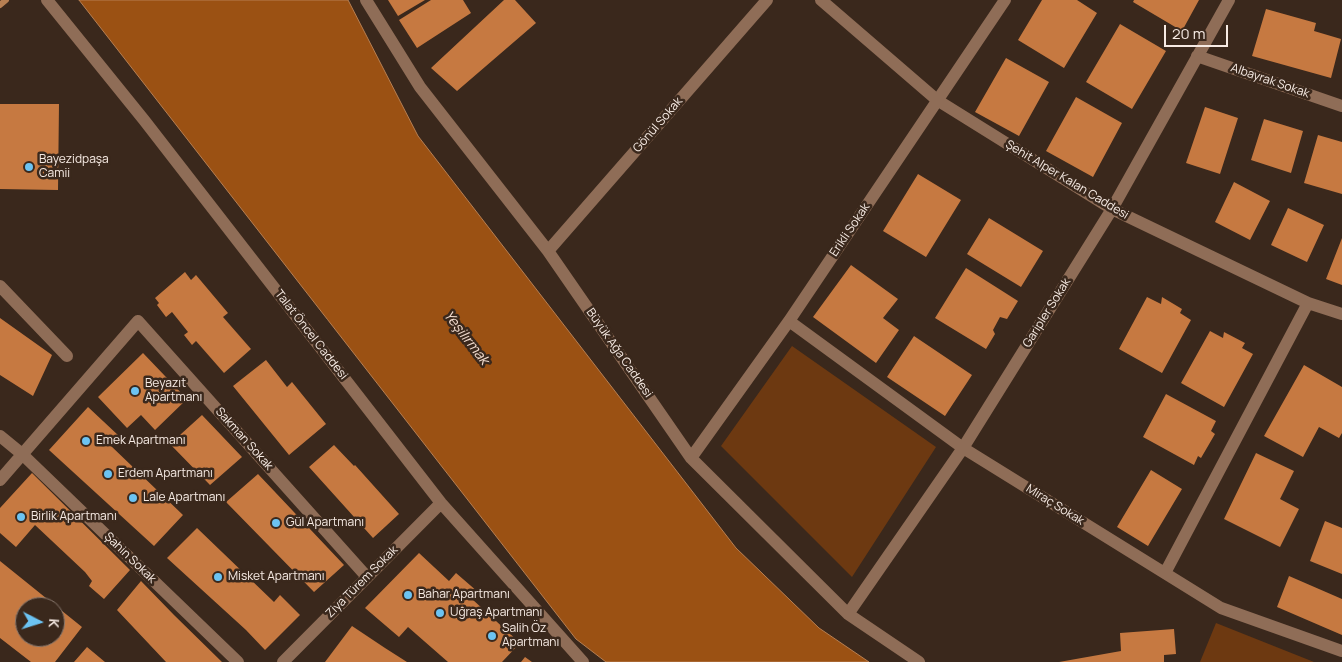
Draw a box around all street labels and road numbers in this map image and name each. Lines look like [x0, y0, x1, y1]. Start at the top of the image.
street label: Albayrak Sokak [1229, 61, 1311, 101]
street label: Gönül Sokak [630, 95, 686, 155]
street label: Şehit Alper Kalan Caddesi [1003, 137, 1131, 223]
street label: Erikli Sokak [827, 201, 873, 259]
street label: Garipler Sokak [1020, 276, 1074, 350]
street label: Talat Öncel Caddesi [272, 287, 350, 383]
street label: Büyük Ağa Caddesi [583, 306, 655, 400]
street label: Sakman Sokak [212, 405, 276, 473]
street label: Miraç Sokak [1023, 481, 1087, 529]
street label: Şahin Sokak [101, 530, 159, 586]
street label: Ziya Türem Sokak [323, 543, 401, 621]

